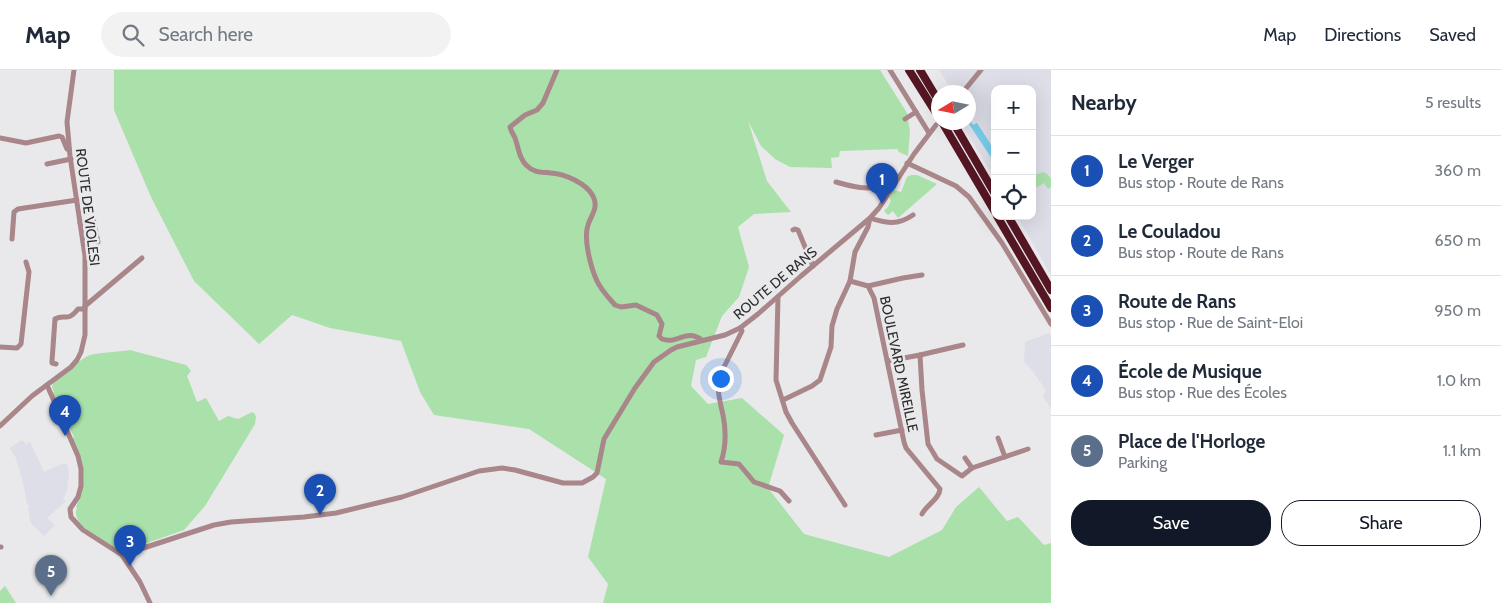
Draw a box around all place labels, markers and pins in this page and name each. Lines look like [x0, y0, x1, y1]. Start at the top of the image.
pin: 1 [866, 163, 898, 204]
pin: 4 [49, 395, 81, 436]
pin: 2 [304, 474, 336, 515]
pin: 3 [114, 525, 146, 566]
pin: 5 [35, 555, 67, 596]

